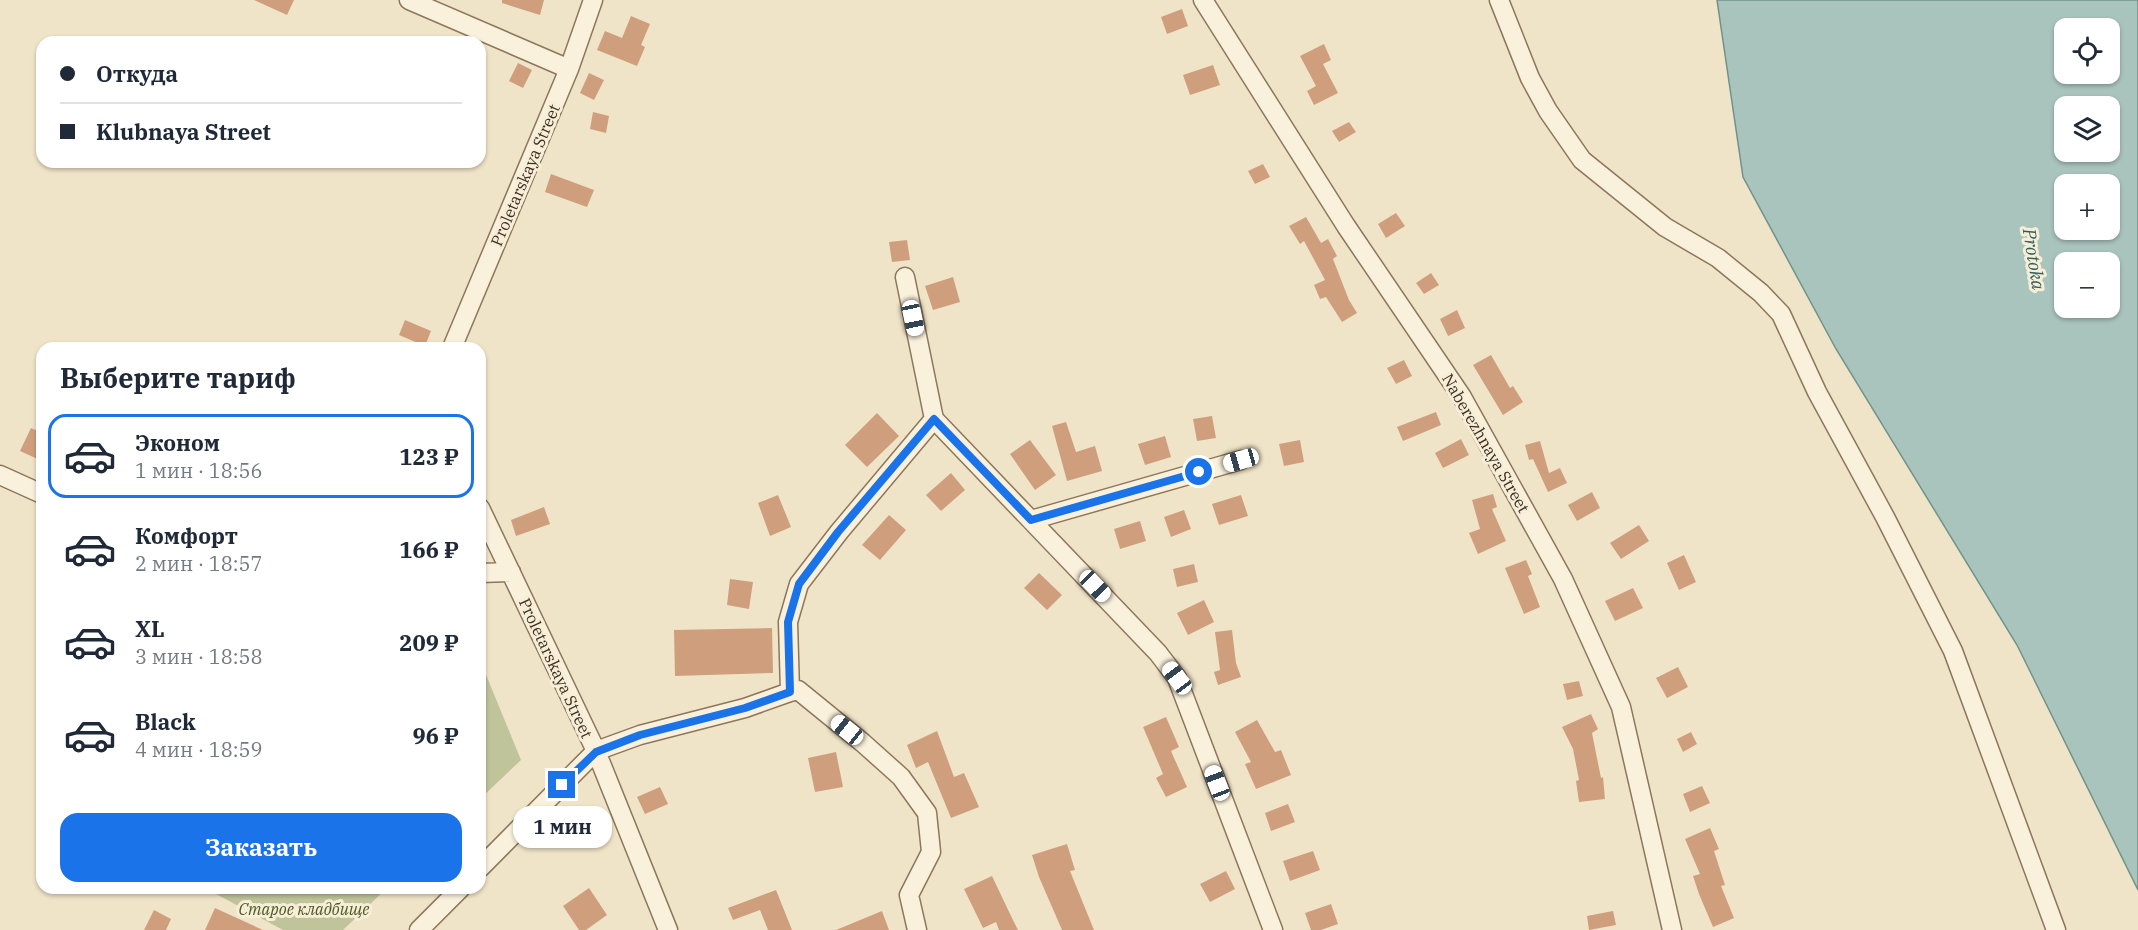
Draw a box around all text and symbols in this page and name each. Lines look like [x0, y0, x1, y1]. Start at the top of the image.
map controls [2054, 18, 2120, 318]
button: locate [2054, 18, 2120, 84]
text: Откуда [96, 59, 178, 88]
button: layers [2054, 96, 2120, 162]
street label: Proletarskaya Street [486, 101, 564, 249]
text: Klubnaya Street [96, 117, 271, 146]
button: + [2054, 174, 2120, 240]
water label: Protoka [2018, 226, 2050, 292]
button: − [2054, 252, 2120, 318]
car [900, 299, 926, 337]
text: Выберите тариф [60, 360, 296, 395]
street label: Naberezhnaya Street [1438, 370, 1534, 516]
text: Эконом [135, 428, 220, 457]
icon: car [63, 429, 117, 483]
text: 123 ₽ [399, 442, 459, 471]
car [1221, 446, 1261, 474]
text: 1 мин · 18:56 [135, 457, 263, 484]
route start [1185, 458, 1212, 485]
text: Комфорт [135, 521, 238, 550]
icon: car [63, 522, 117, 576]
text: 166 ₽ [399, 535, 459, 564]
text: 2 мин · 18:57 [135, 550, 263, 577]
car [1076, 567, 1114, 605]
street label: Proletarskaya Street [515, 595, 597, 742]
text: XL [135, 614, 165, 643]
icon: car [63, 615, 117, 669]
text: 209 ₽ [399, 628, 459, 657]
text: 3 мин · 18:58 [135, 643, 263, 670]
car [1159, 658, 1195, 698]
text: Black [135, 707, 196, 736]
icon: car [63, 708, 117, 762]
car [827, 712, 867, 748]
text: 96 ₽ [412, 721, 459, 750]
text: 4 мин · 18:59 [135, 736, 263, 763]
car [1202, 763, 1232, 803]
route end [548, 771, 575, 798]
callout: 1 мин [512, 806, 612, 848]
button: Заказать [60, 813, 462, 882]
text: 1 мин [533, 813, 592, 840]
park label: Старое кладбище [239, 899, 369, 919]

